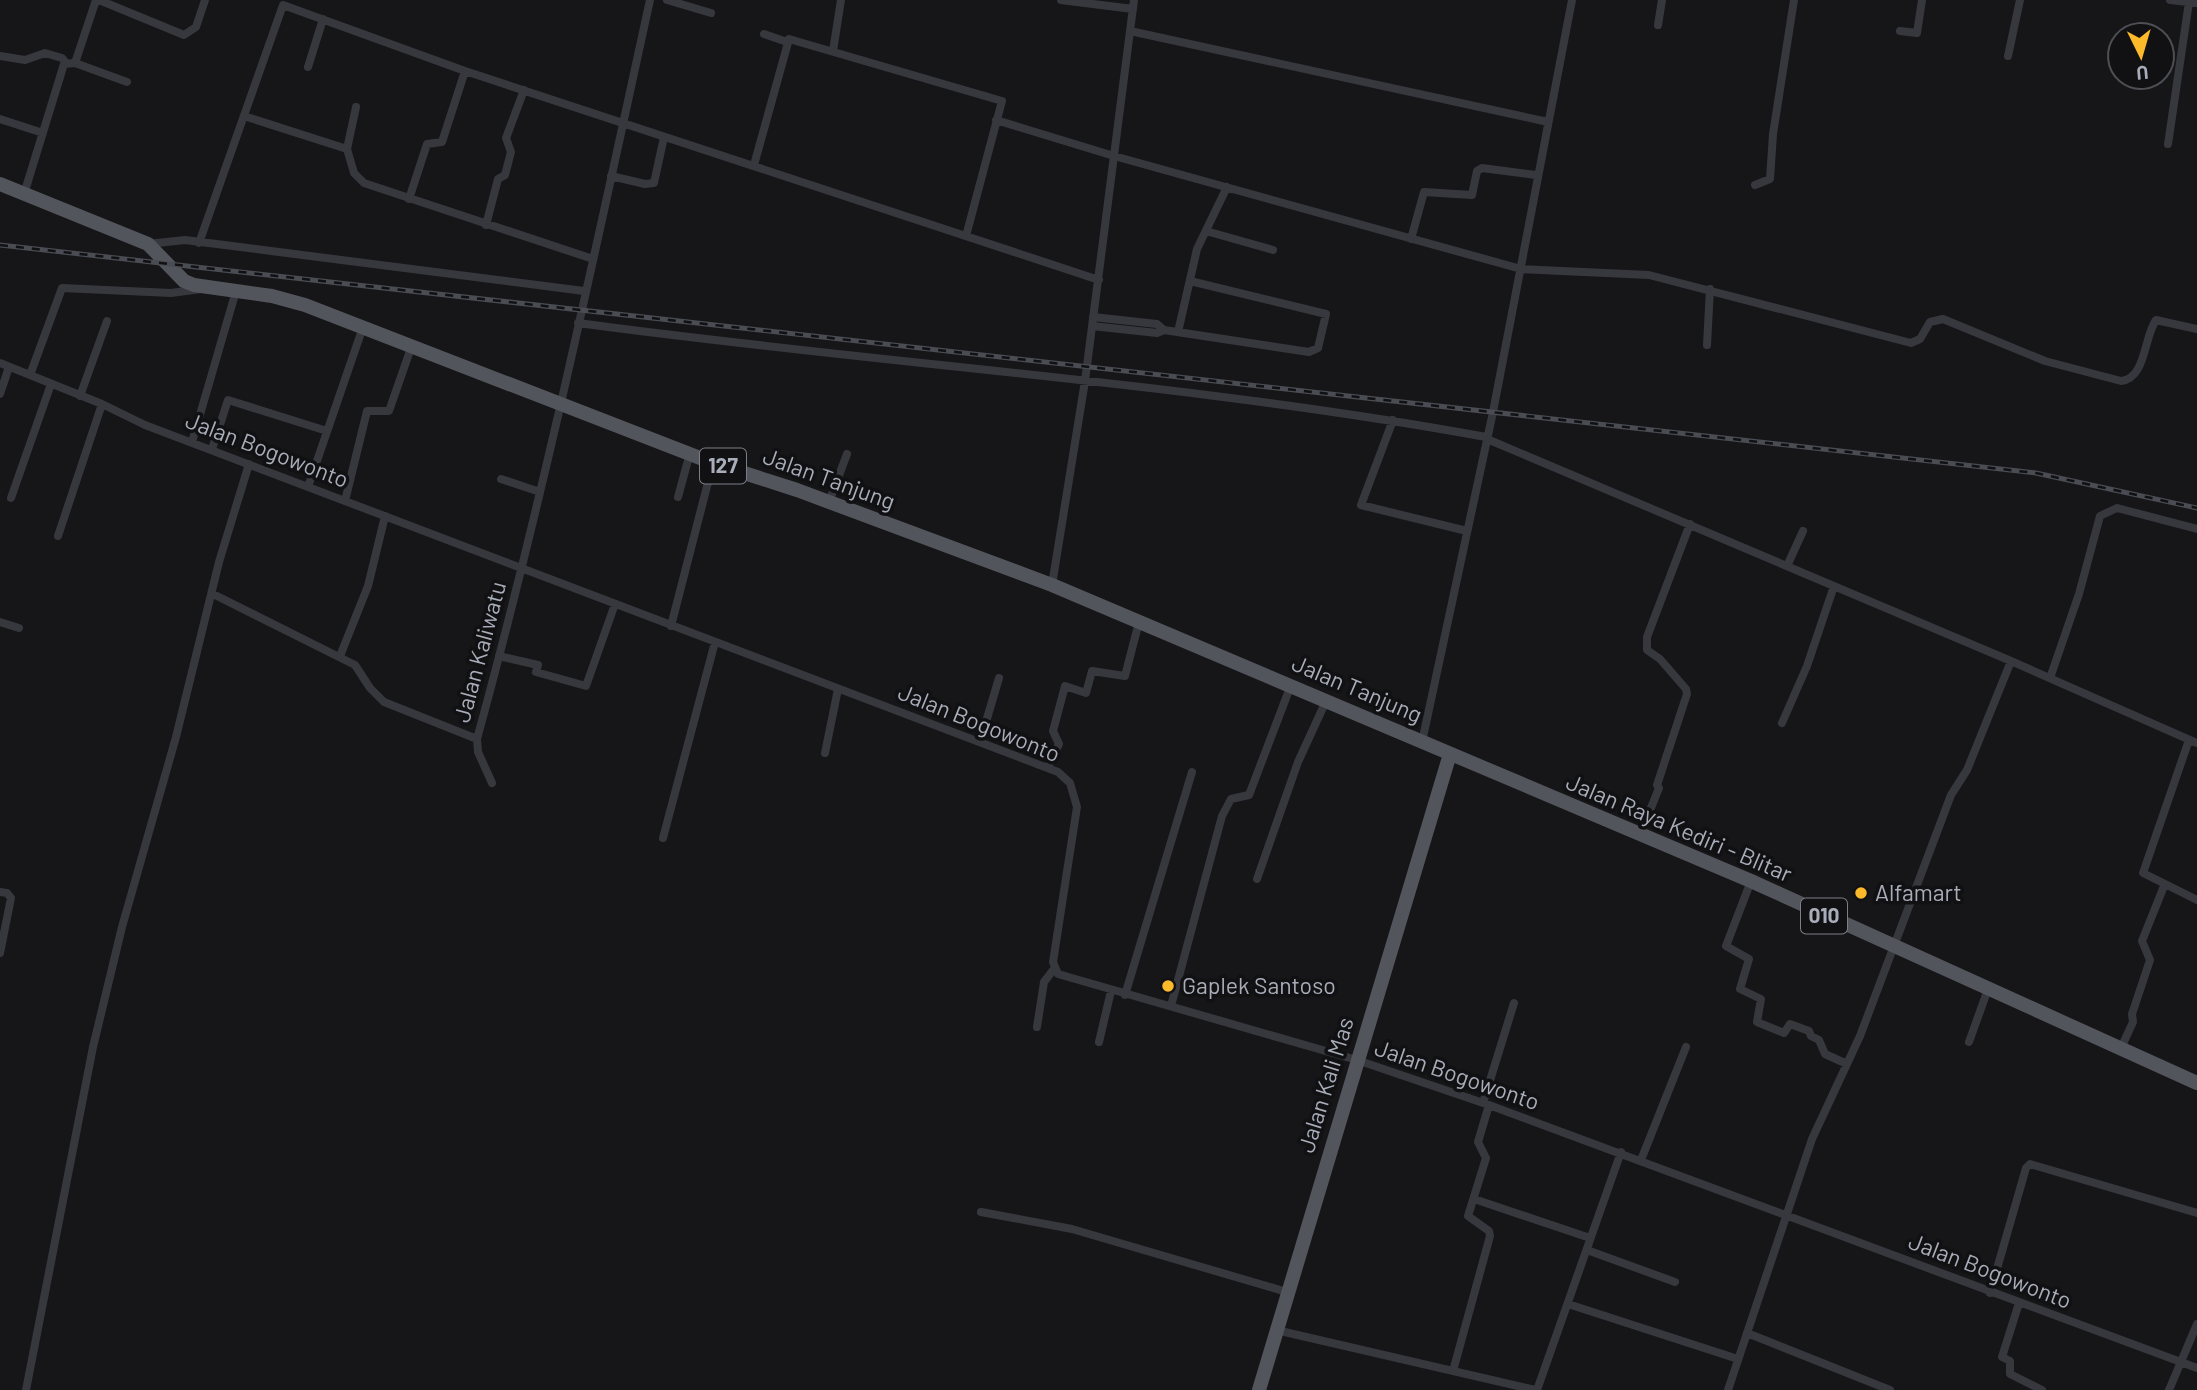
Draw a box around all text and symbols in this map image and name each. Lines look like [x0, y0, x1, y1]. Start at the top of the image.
north arrow [2106, 21, 2176, 91]
text: U [2136, 61, 2149, 85]
street label: Jalan Bogowonto [182, 405, 353, 493]
street label: Jalan Tanjung [759, 441, 899, 515]
road number: 127 [700, 448, 746, 484]
street label: Jalan Kaliwatu [447, 578, 511, 725]
street label: Jalan Tanjung [1288, 648, 1427, 728]
street label: Jalan Bogowonto [894, 677, 1064, 767]
street label: Jalan Raya Kediri - Blitar [1562, 767, 1797, 888]
place label: Alfamart [1875, 878, 1962, 906]
marker: Alfamart [1853, 885, 1869, 901]
road number: 010 [1801, 898, 1847, 934]
place label: Gaplek Santoso [1182, 971, 1336, 999]
marker: Gaplek Santoso [1160, 978, 1176, 994]
street label: Jalan Kali Mas [1291, 1014, 1359, 1156]
street label: Jalan Bogowonto [1371, 1033, 1543, 1115]
street label: Jalan Bogowonto [1905, 1226, 2076, 1314]

